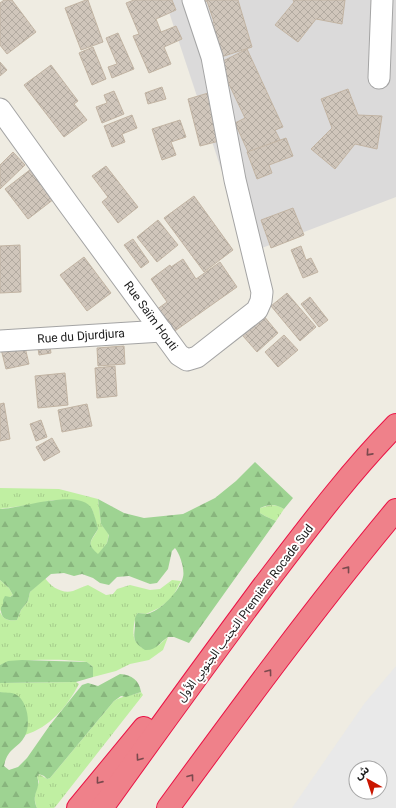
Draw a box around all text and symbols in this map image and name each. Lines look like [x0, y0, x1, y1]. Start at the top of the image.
street label: Rue Saïm Houti [121, 279, 181, 353]
street label: Rue du Djurdjura [37, 326, 125, 346]
one-way arrow [366, 448, 374, 456]
street label: التجنب الجنوبي الأول Première Rocade Sud [174, 522, 318, 706]
one-way arrow [343, 567, 350, 574]
one-way arrow [264, 670, 271, 677]
one-way arrow [137, 753, 144, 760]
north arrow [348, 760, 388, 800]
text: ش [352, 763, 372, 782]
one-way arrow [186, 774, 193, 781]
one-way arrow [97, 777, 104, 784]

